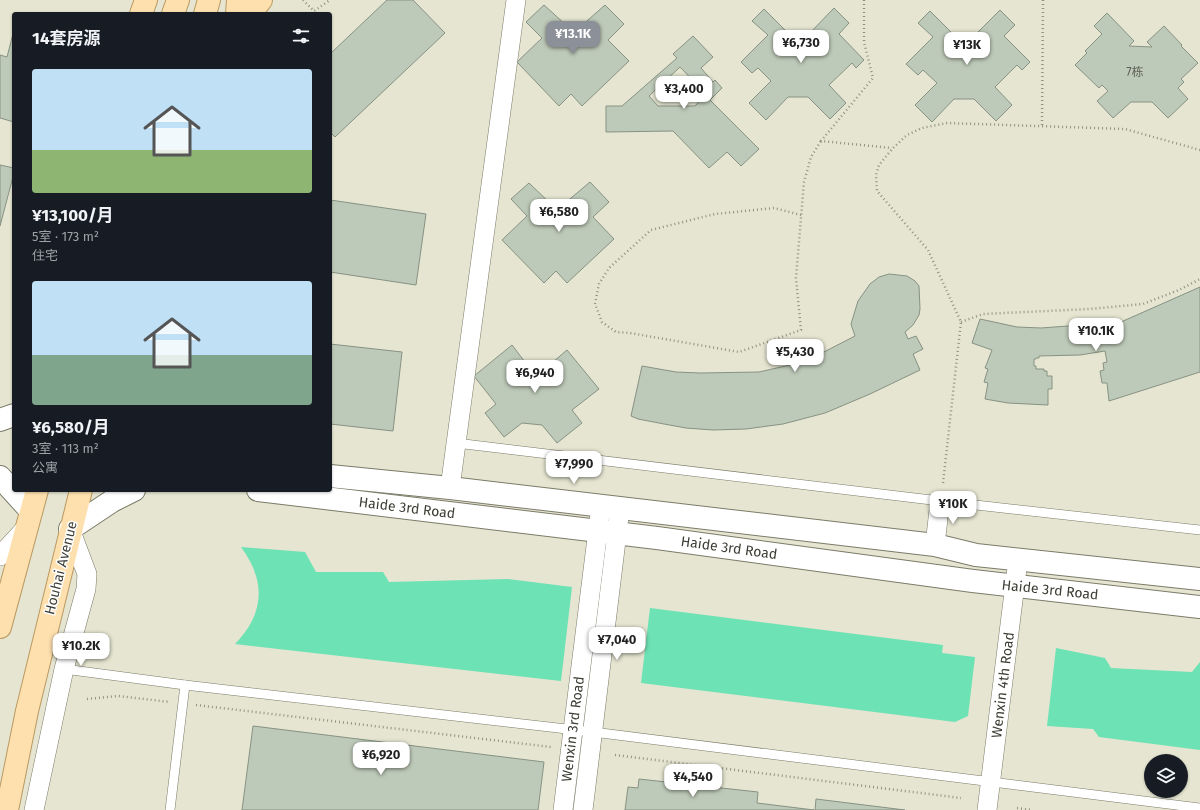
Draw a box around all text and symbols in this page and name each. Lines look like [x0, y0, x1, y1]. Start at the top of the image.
pin: ¥13.1K [540, 21, 606, 55]
icon: filters [290, 25, 312, 47]
text: ¥13.1K [555, 26, 591, 41]
text: 14套房源 [32, 28, 101, 49]
pin: ¥6,730 [768, 30, 834, 64]
pin: ¥13K [943, 32, 991, 66]
text: ¥6,730 [782, 35, 820, 50]
text: ¥13K [953, 37, 981, 52]
house number: 7栋 [1126, 65, 1144, 79]
pin: ¥3,400 [651, 76, 717, 110]
text: ¥3,400 [664, 81, 704, 96]
icon: home [136, 95, 208, 167]
pin: ¥6,580 [526, 199, 592, 233]
text: ¥6,580 [539, 204, 579, 219]
text: ¥13,100/月 [32, 205, 114, 226]
text: 5室 · 173 m² [32, 229, 99, 244]
text: 住宅 [32, 248, 58, 263]
icon: home [136, 307, 208, 379]
pin: ¥10.1K [1063, 318, 1129, 352]
text: ¥10.1K [1078, 323, 1114, 338]
pin: ¥5,430 [762, 339, 828, 373]
text: ¥5,430 [776, 344, 814, 359]
pin: ¥6,940 [502, 360, 568, 394]
text: ¥6,940 [515, 365, 555, 380]
text: ¥6,580/月 [32, 417, 110, 438]
text: 3室 · 113 m² [32, 441, 99, 456]
pin: ¥7,990 [541, 451, 607, 485]
text: ¥7,990 [555, 456, 593, 471]
text: 公寓 [32, 460, 58, 475]
pin: ¥10K [929, 491, 977, 525]
street label: Haide 3rd Road [358, 494, 456, 522]
text: ¥10K [939, 496, 967, 511]
street label: Houhai Avenue [41, 519, 81, 617]
street label: Haide 3rd Road [680, 533, 778, 563]
street label: Haide 3rd Road [1001, 576, 1099, 604]
pin: ¥7,040 [584, 627, 650, 661]
street label: Wenxin 4th Road [988, 631, 1018, 739]
text: ¥7,040 [598, 632, 636, 647]
pin: ¥10.2K [48, 633, 114, 667]
text: ¥10.2K [62, 638, 100, 653]
street label: Wenxin 3rd Road [558, 675, 588, 783]
pin: ¥6,920 [348, 742, 414, 776]
text: ¥6,920 [362, 747, 400, 762]
map controls [1144, 754, 1188, 798]
button: layers [1144, 754, 1188, 798]
pin: ¥4,540 [660, 764, 726, 798]
text: ¥4,540 [673, 769, 713, 784]

